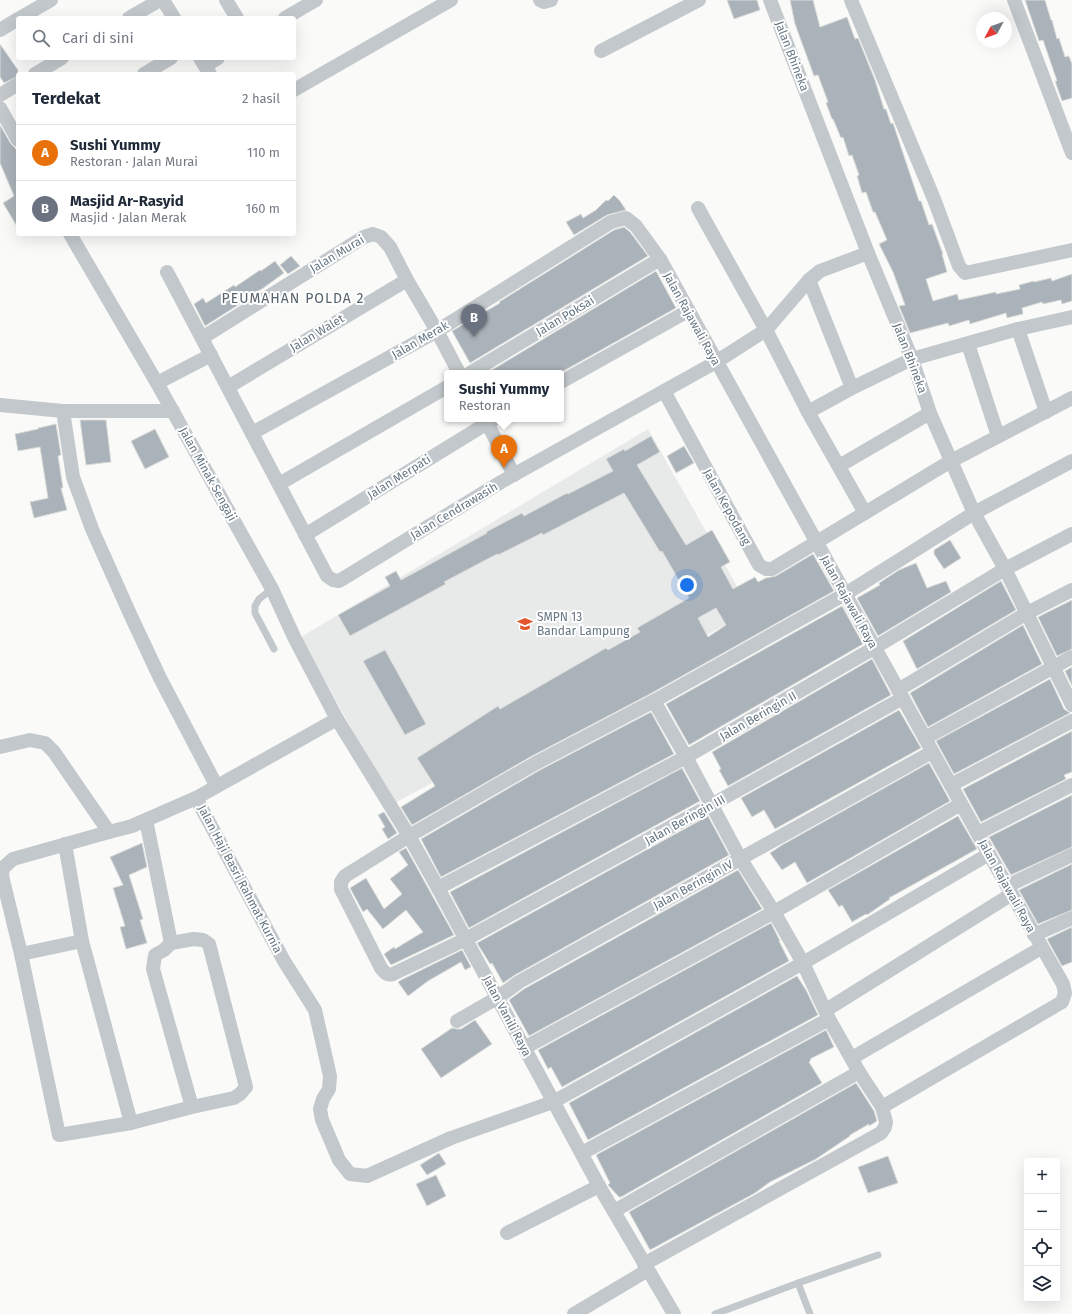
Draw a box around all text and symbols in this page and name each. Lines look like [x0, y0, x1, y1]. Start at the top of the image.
north arrow [976, 12, 1012, 48]
search box [16, 16, 296, 60]
street label: Jalan Bhineka [772, 19, 812, 93]
icon: search [30, 27, 52, 49]
text: Cari di sini [62, 29, 134, 47]
text: Terdekat [32, 88, 101, 109]
text: 2 hasil [242, 91, 280, 106]
text: Sushi Yummy [70, 136, 161, 154]
text: A [41, 145, 49, 160]
text: 110 m [247, 145, 280, 160]
text: Restoran · Jalan Murai [70, 154, 198, 169]
text: Masjid Ar-Rasyid [70, 192, 184, 210]
text: B [41, 201, 49, 216]
text: 160 m [246, 201, 280, 216]
text: Masjid · Jalan Merak [70, 210, 187, 225]
street label: Jalan Murai [307, 232, 367, 276]
street label: Jalan Rajawali Raya [661, 270, 723, 368]
district label: PEUMAHAN POLDA 2 [222, 290, 364, 307]
street label: Jalan Poksai [533, 293, 597, 339]
pin: B [461, 304, 487, 337]
street label: Jalan Walet [287, 311, 347, 355]
street label: Jalan Merak [389, 318, 452, 362]
street label: Jalan Bhineka [890, 321, 930, 395]
popup [444, 370, 564, 422]
text: Sushi Yummy [459, 380, 549, 398]
text: Restoran [459, 398, 511, 413]
street label: Jalan Minak Sengaji [176, 425, 240, 523]
pin: A [491, 435, 517, 468]
street label: Jalan Merpati [365, 452, 433, 502]
street label: Jalan Kepodang [700, 467, 754, 548]
street label: Jalan Cendrawasih [408, 479, 500, 543]
street label: Jalan Rajawali Raya [818, 553, 880, 651]
your location [677, 575, 697, 595]
place label: SMPN 13 Bandar Lampung [537, 610, 630, 638]
school or university icon: SMPN 13 Bandar Lampung [516, 615, 534, 633]
street label: Jalan Beringin II [717, 688, 799, 744]
street label: Jalan Beringin III [642, 792, 728, 848]
street label: Jalan Haji Basri Rahmat Kurnia [195, 803, 285, 955]
street label: Jalan Rajawali Raya [976, 837, 1038, 935]
street label: Jalan Beringin IV [651, 857, 736, 913]
street label: Jalan Vanili Raya [480, 973, 534, 1059]
map controls [1024, 1158, 1060, 1302]
button: + [1024, 1158, 1060, 1194]
button: − [1024, 1194, 1060, 1230]
button: locate [1024, 1230, 1060, 1266]
button: layers [1024, 1266, 1060, 1302]

